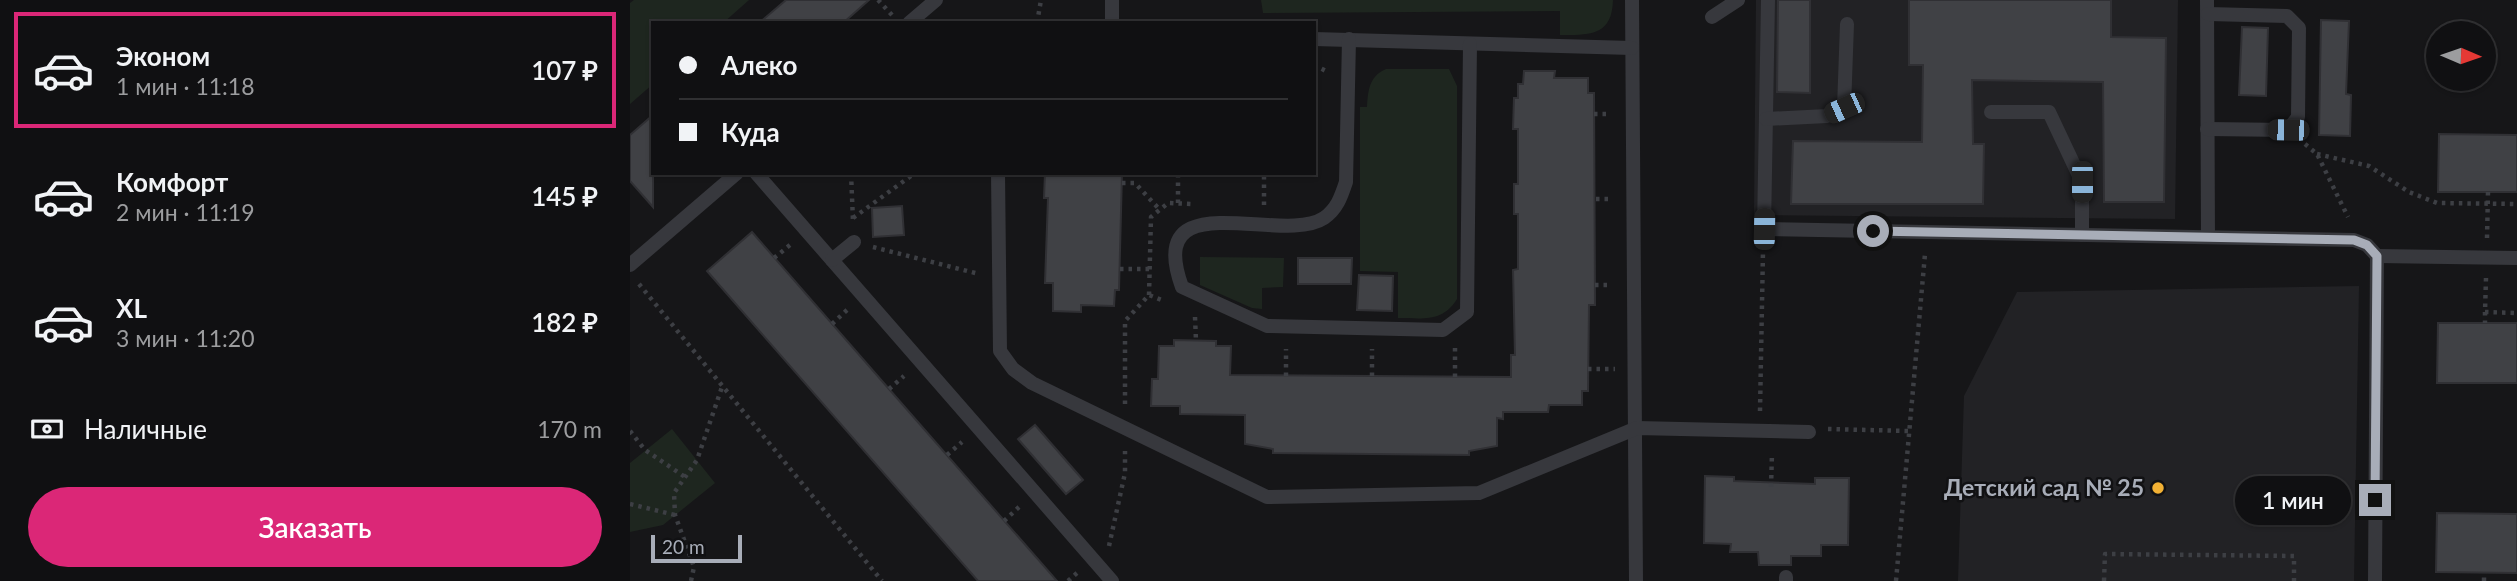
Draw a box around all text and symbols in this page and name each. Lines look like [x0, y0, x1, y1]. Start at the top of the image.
north arrow [2426, 21, 2496, 91]
map controls [2426, 21, 2496, 91]
icon: car [32, 39, 95, 102]
text: Эконом [116, 40, 210, 72]
text: Алеко [721, 49, 797, 81]
text: 107 ₽ [531, 54, 598, 86]
text: 1 мин · 11:18 [116, 72, 255, 100]
car [1821, 90, 1868, 126]
text: Куда [721, 116, 780, 148]
car [2267, 119, 2310, 141]
car [2072, 161, 2093, 203]
icon: car [32, 165, 95, 228]
text: Комфорт [116, 166, 228, 198]
text: 145 ₽ [531, 180, 598, 212]
text: 2 мин · 11:19 [116, 198, 255, 226]
car [1754, 208, 1775, 250]
route start [1857, 215, 1889, 247]
icon: car [32, 291, 95, 354]
text: XL [116, 292, 147, 324]
text: 182 ₽ [531, 306, 598, 338]
text: 3 мин · 11:20 [116, 324, 255, 352]
icon: cash [28, 410, 66, 448]
text: Наличные [84, 413, 207, 445]
text: 170 m [537, 415, 602, 443]
place label: Детский сад № 25 [1944, 473, 2144, 501]
callout: 1 мин [2235, 476, 2350, 524]
marker: Детский сад № 25 [2150, 480, 2166, 496]
route end [2359, 484, 2391, 516]
text: 1 мин [2262, 486, 2324, 514]
button: Заказать [28, 487, 602, 567]
scale bar [651, 532, 742, 564]
text: 20 m [662, 535, 705, 558]

